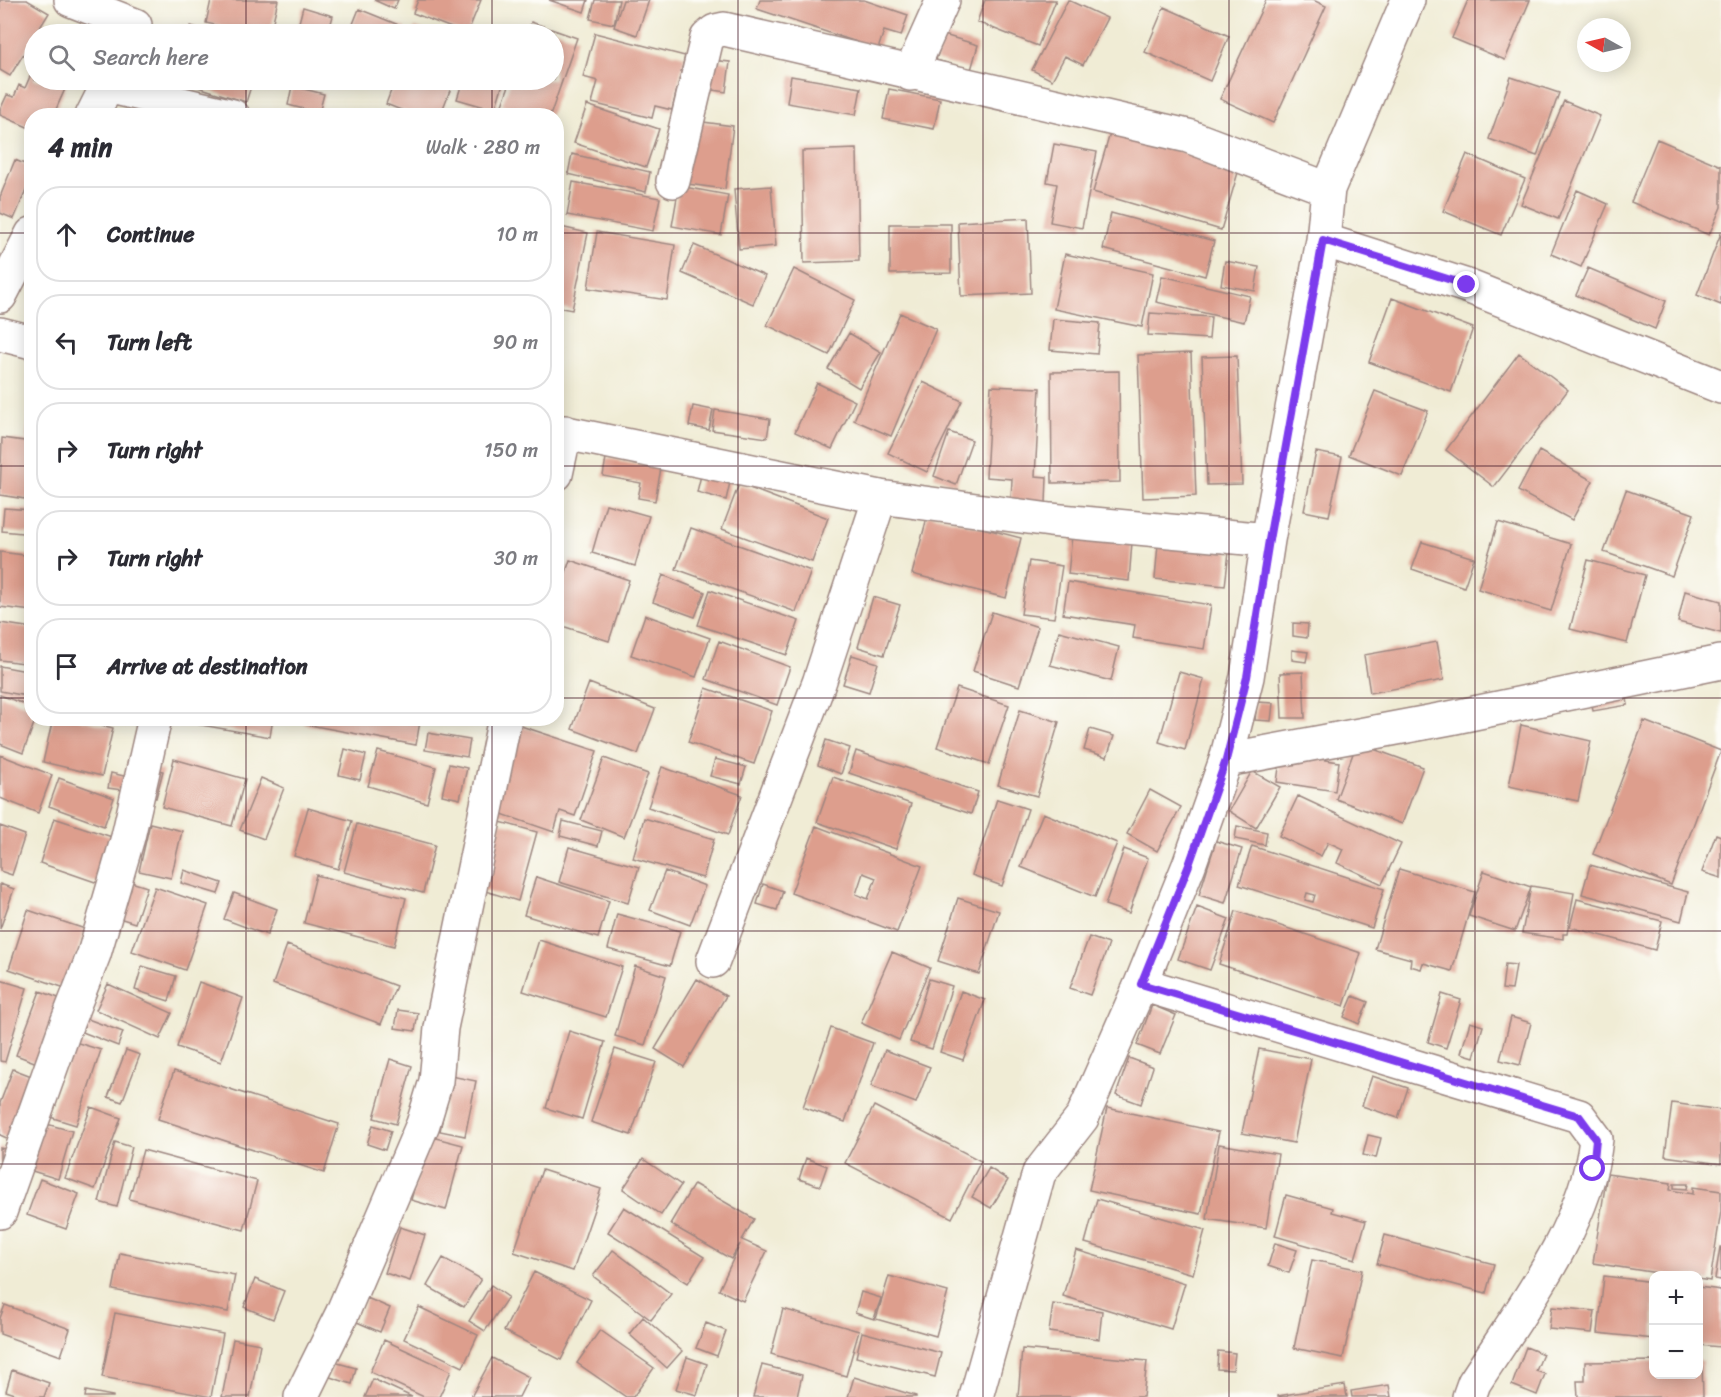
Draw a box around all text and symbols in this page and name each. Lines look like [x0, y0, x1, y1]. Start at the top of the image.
north arrow [1577, 18, 1631, 72]
search box [24, 24, 564, 90]
text: Search here [93, 38, 209, 77]
icon: search [45, 41, 78, 74]
text: 4 min [48, 124, 112, 170]
text: Walk · 280 m [426, 130, 540, 165]
text: Continue [107, 215, 195, 254]
text: 10 m [496, 217, 538, 252]
icon: ahead [50, 218, 83, 251]
route end [1453, 271, 1479, 297]
text: Turn left [107, 323, 192, 362]
text: 90 m [493, 325, 538, 360]
icon: left [50, 326, 83, 359]
text: Turn right [107, 431, 202, 470]
text: 150 m [484, 433, 538, 468]
icon: right [50, 434, 83, 467]
text: Turn right [107, 539, 202, 578]
text: 30 m [494, 541, 538, 576]
icon: right [50, 542, 83, 575]
text: Arrive at destination [107, 647, 308, 686]
icon: arrive [50, 650, 83, 683]
route start [1579, 1155, 1605, 1181]
map controls [1649, 1271, 1703, 1379]
button: + [1649, 1271, 1703, 1325]
button: − [1649, 1325, 1703, 1379]

